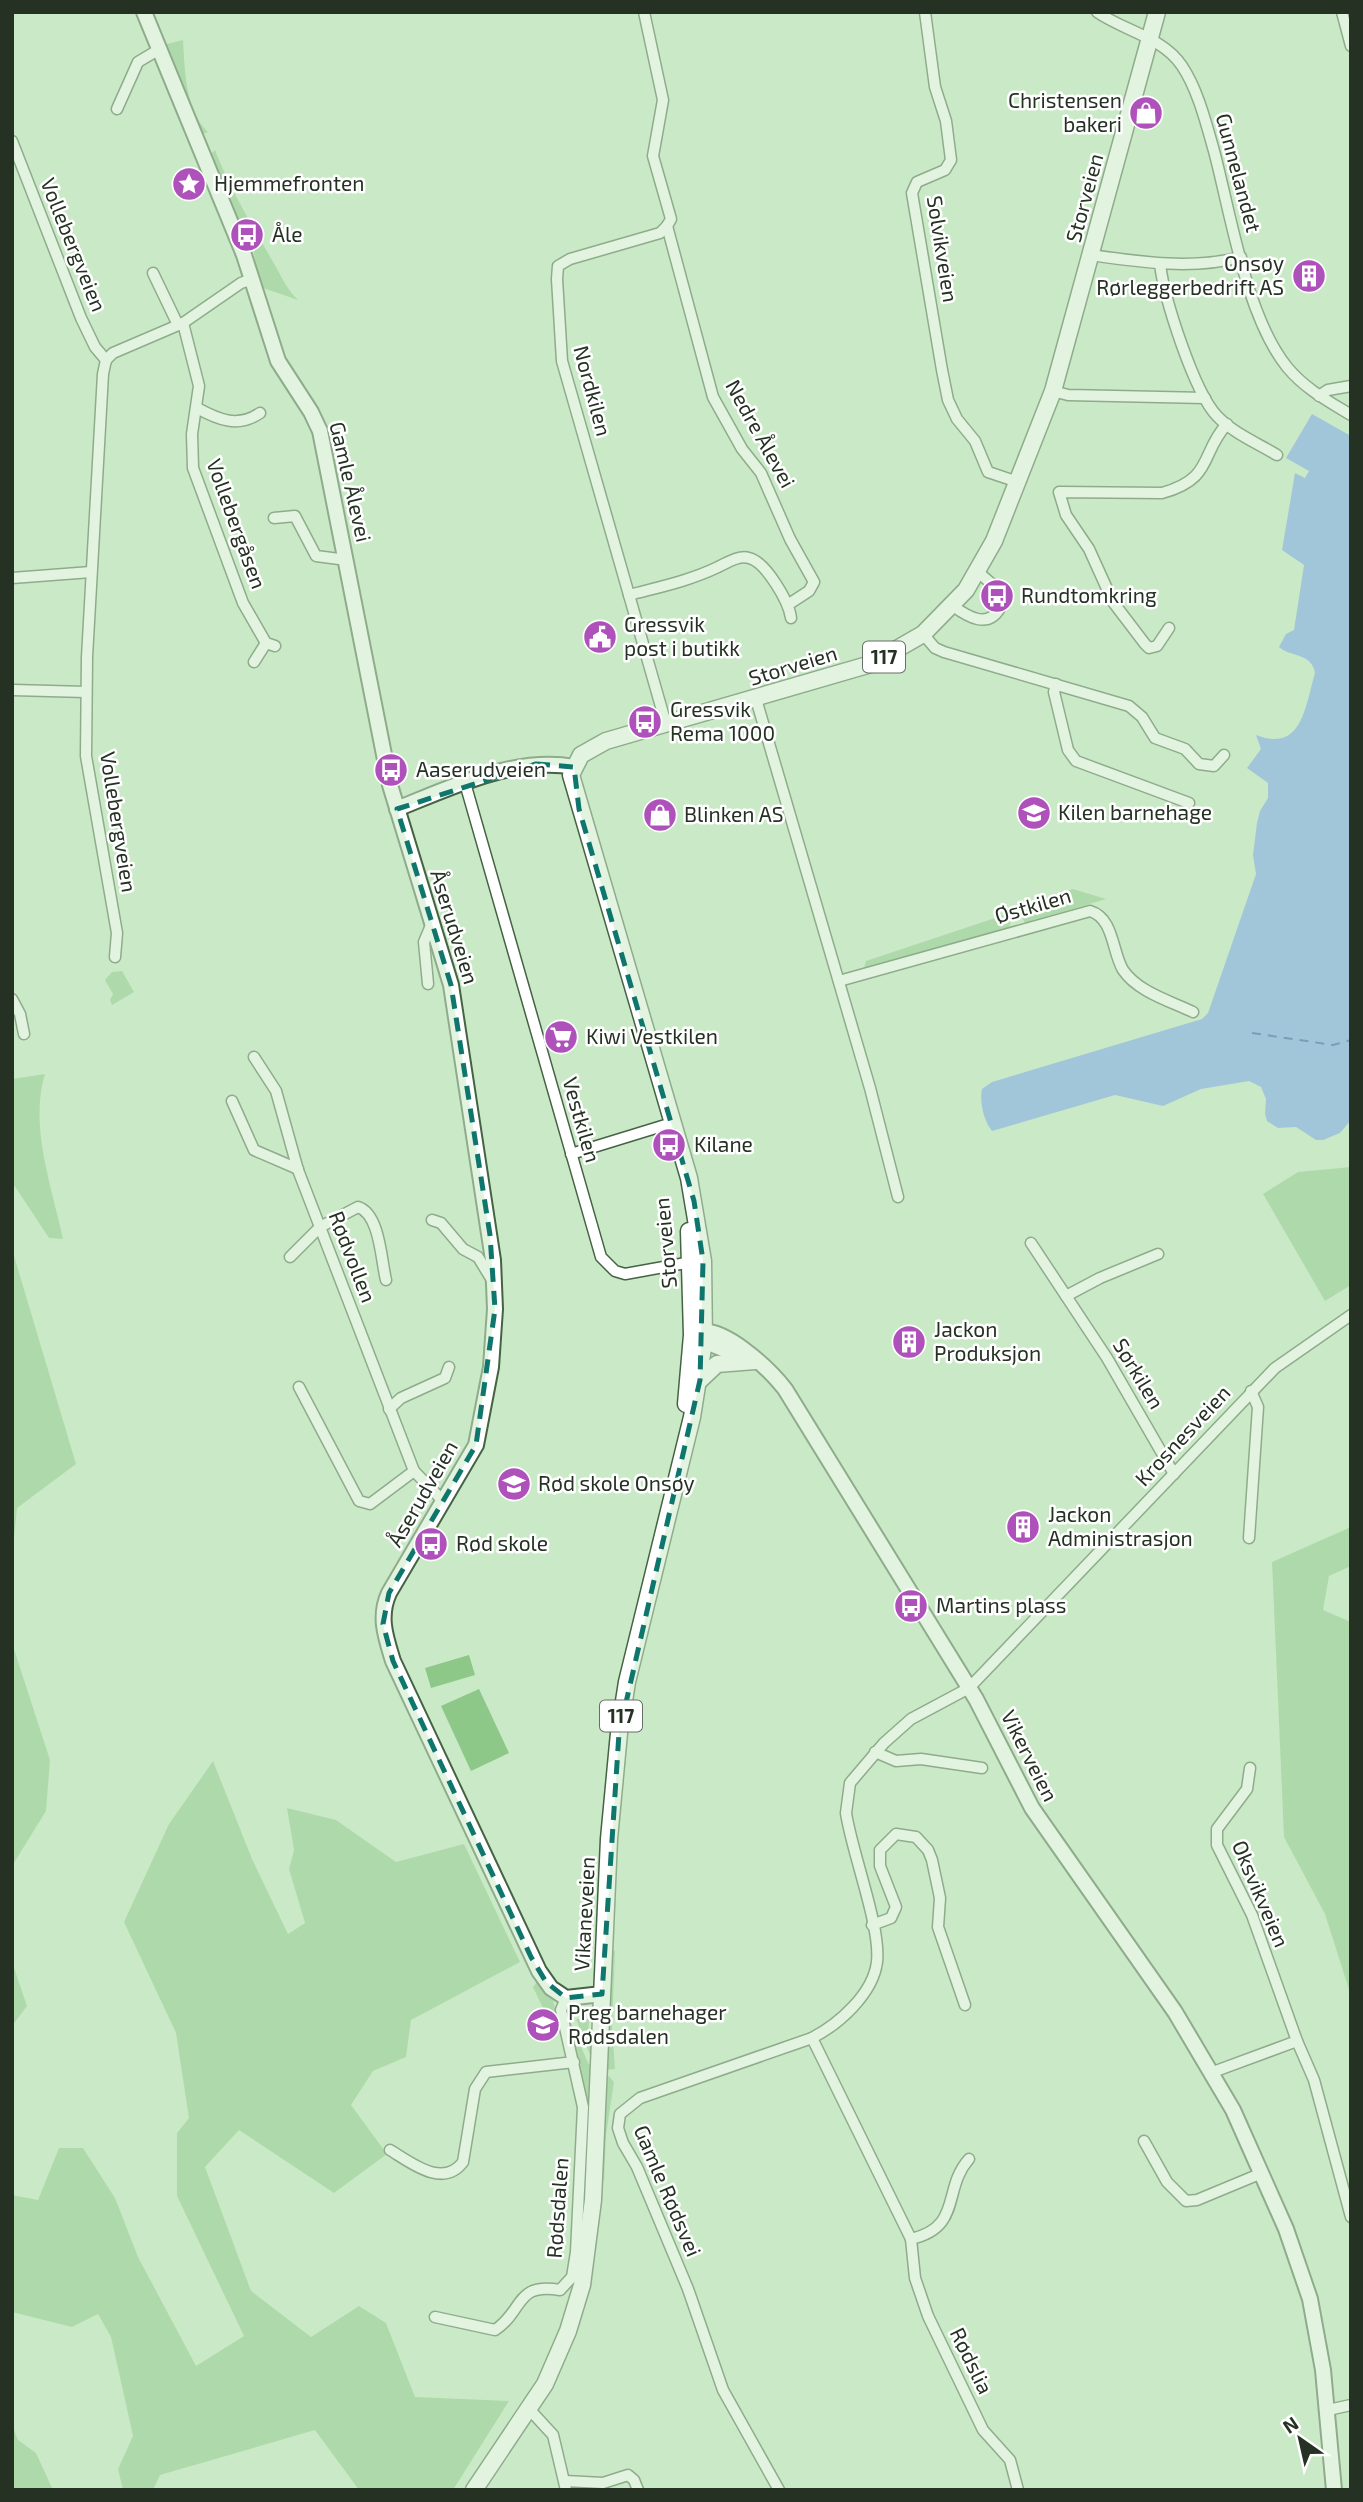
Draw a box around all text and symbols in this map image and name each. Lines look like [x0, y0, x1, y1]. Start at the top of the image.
place label: Christensen bakeri [1008, 87, 1122, 136]
shop icon: Christensen bakeri [1127, 94, 1165, 132]
street label: Gunnelandet [1212, 110, 1267, 235]
street label: Storveien [1060, 150, 1107, 245]
place icon: Hjemmefronten [170, 165, 208, 203]
place label: Hjemmefronten [214, 170, 364, 196]
street label: Vollebergveien [36, 174, 113, 315]
street label: Solvikveien [923, 194, 964, 304]
bus stop icon: Åle [228, 216, 266, 254]
place label: Åle [272, 221, 303, 246]
place label: Onsøy Rørleggerbedrift AS [1096, 250, 1284, 299]
building icon: Onsøy Rørleggerbedrift AS [1290, 257, 1328, 295]
street label: Nordkilen [569, 343, 618, 439]
street label: Nedre Ålevei [721, 375, 801, 492]
street label: Gamle Ålevei [325, 419, 377, 544]
street label: Vollebergåsen [202, 455, 273, 592]
bus stop icon: Rundtomkring [978, 577, 1016, 615]
place label: Rundtomkring [1021, 582, 1157, 607]
place label: Gressvik post i butikk [624, 611, 740, 660]
public building icon: Gressvik post i butikk [581, 618, 619, 656]
street label: Storveien [745, 639, 840, 690]
road number: 117 [863, 642, 905, 672]
place label: Gressvik Rema 1000 [670, 696, 775, 745]
bus stop icon: Gressvik Rema 1000 [626, 703, 664, 741]
street label: Vollebergveien [96, 750, 143, 894]
bus stop icon: Aaserudveien [372, 751, 410, 789]
place label: Aaserudveien [416, 756, 546, 781]
school or university icon: Kilen barnehage [1015, 794, 1053, 832]
shop icon: Blinken AS [641, 796, 679, 834]
place label: Kilen barnehage [1058, 799, 1212, 824]
place label: Blinken AS [684, 801, 784, 826]
street label: Åserudveien [426, 866, 485, 987]
street label: Østkilen [992, 882, 1074, 927]
supermarket icon: Kiwi Vestkilen [542, 1018, 580, 1056]
place label: Kiwi Vestkilen [586, 1023, 718, 1048]
street label: Vestkilen [558, 1074, 607, 1165]
bus stop icon: Kilane [650, 1126, 688, 1164]
place label: Kilane [694, 1131, 753, 1156]
street label: Storveien [648, 1197, 681, 1290]
street label: Rødvollen [325, 1207, 382, 1306]
place label: Jackon Produksjon [934, 1316, 1041, 1366]
building icon: Jackon Produksjon [890, 1323, 928, 1361]
street label: Sørkilen [1109, 1333, 1170, 1413]
street label: Krosnesveien [1129, 1380, 1235, 1490]
street label: Åserudveien [381, 1436, 462, 1551]
school or university icon: Rød skole Onsøy [495, 1465, 533, 1503]
place label: Rød skole Onsøy [538, 1470, 695, 1495]
place label: Jackon Administrasjon [1048, 1501, 1193, 1551]
building icon: Jackon Administrasjon [1004, 1508, 1042, 1546]
bus stop icon: Rød skole [412, 1525, 450, 1563]
place label: Rød skole [456, 1530, 548, 1555]
bus stop icon: Martins plass [892, 1587, 930, 1625]
place label: Martins plass [936, 1592, 1066, 1617]
road number: 117 [600, 1700, 642, 1732]
street label: Vikerveien [997, 1706, 1064, 1805]
street label: Oksvikveien [1228, 1836, 1295, 1950]
street label: Vikaneveien [568, 1856, 599, 1972]
place label: Preg barnehager Rødsdalen [568, 1999, 727, 2048]
school or university icon: Preg barnehager Rødsdalen [524, 2006, 562, 2044]
street label: Gamle Rødsvei [629, 2121, 707, 2260]
street label: Rødsdalen [541, 2157, 572, 2259]
street label: Rødslia [946, 2323, 999, 2398]
north arrow [1265, 2404, 1335, 2474]
text: N [1278, 2411, 1302, 2438]

